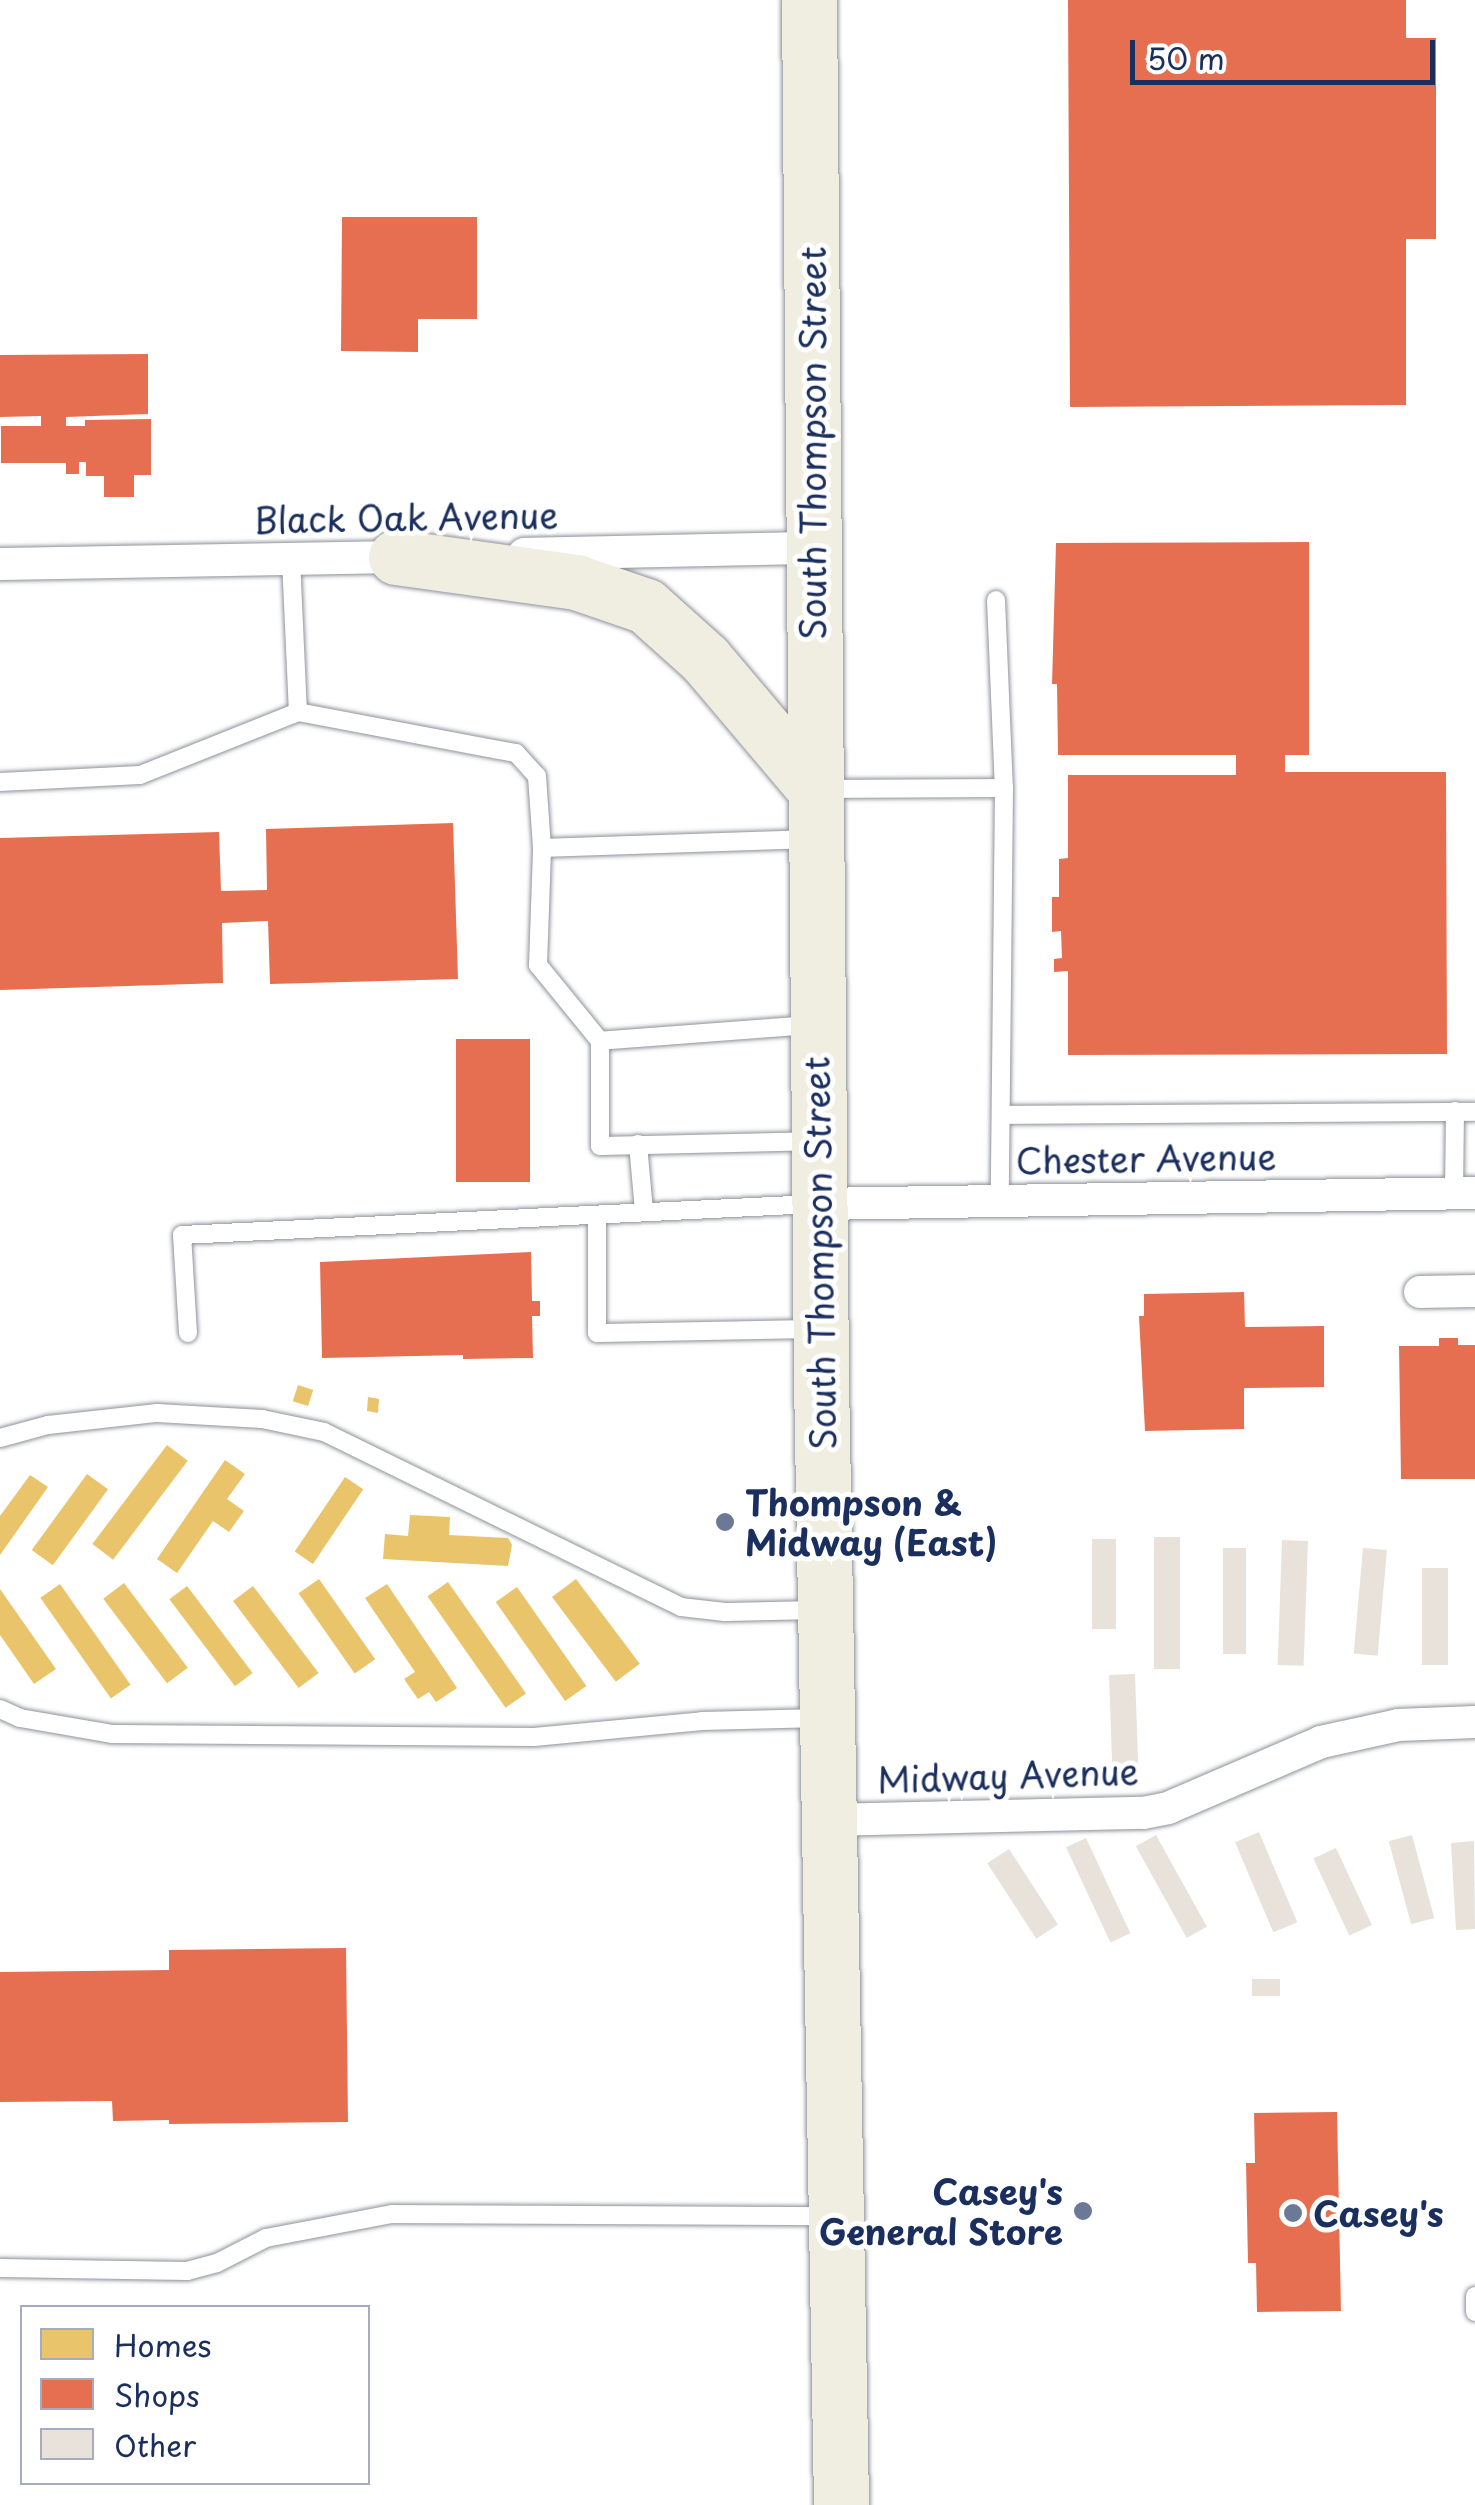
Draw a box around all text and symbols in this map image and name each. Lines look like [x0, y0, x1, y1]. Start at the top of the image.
scale bar [1135, 20, 1440, 82]
text: 50 m [1147, 35, 1225, 80]
street label: South Thompson Street [791, 245, 833, 641]
street label: Black Oak Avenue [252, 493, 560, 541]
street label: South Thompson Street [795, 1055, 843, 1451]
street label: Chester Avenue [1015, 1135, 1277, 1181]
place label: Thompson & Midway (East) [745, 1481, 998, 1563]
marker: Thompson & Midway (East) [714, 1511, 736, 1533]
street label: Midway Avenue [876, 1749, 1140, 1801]
place label: Casey's General Store [819, 2170, 1063, 2252]
place label: Casey's [1313, 2192, 1444, 2234]
marker: Casey's General Store [1072, 2200, 1094, 2222]
marker: Casey's [1282, 2202, 1304, 2224]
legend [20, 2305, 370, 2485]
text: Homes [114, 2322, 211, 2367]
text: Shops [114, 2372, 200, 2417]
text: Other [114, 2422, 196, 2467]

